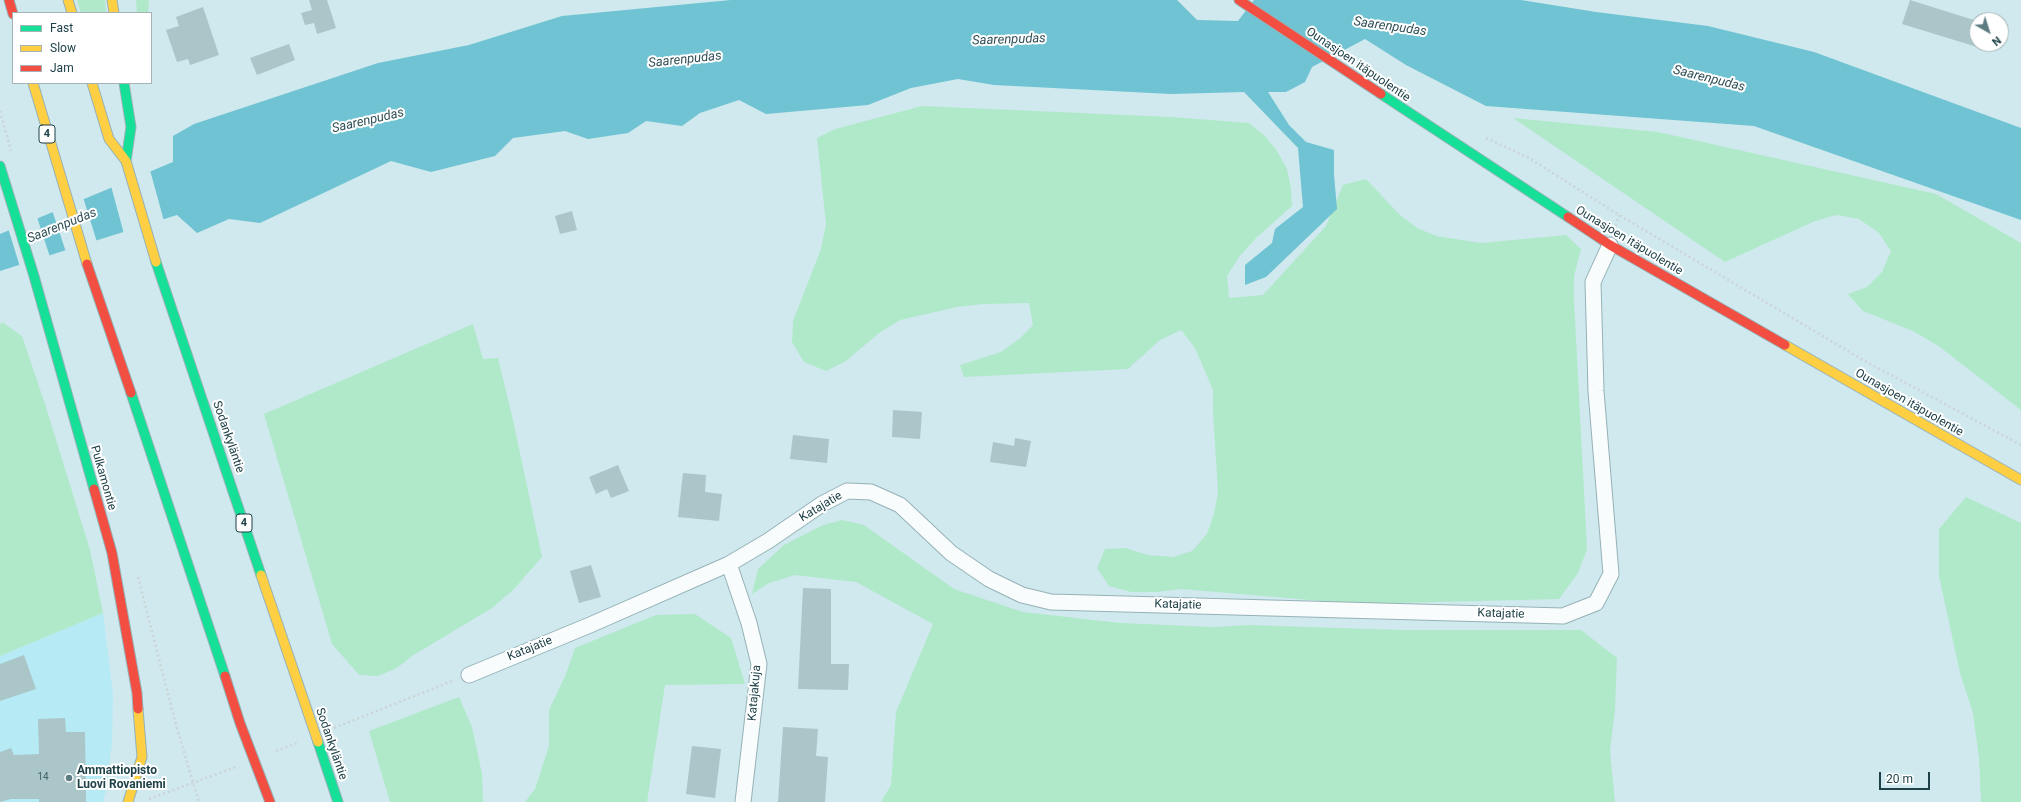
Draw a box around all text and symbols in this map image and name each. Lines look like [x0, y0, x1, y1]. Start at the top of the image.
legend [12, 12, 152, 84]
north arrow [1969, 12, 2009, 52]
water label: Saarenpudas [1353, 14, 1427, 40]
text: Fast [50, 21, 73, 35]
street label: Ounasjoen itäpuolentie [1303, 25, 1413, 105]
water label: Saarenpudas [972, 31, 1046, 49]
text: N [1989, 33, 2003, 48]
text: Slow [50, 41, 76, 55]
water label: Saarenpudas [648, 48, 722, 72]
text: Jam [50, 61, 74, 75]
water label: Saarenpudas [1671, 63, 1747, 95]
water label: Saarenpudas [330, 105, 406, 137]
road number: 4 [39, 125, 55, 143]
street label: Ounasjoen itäpuolentie [1573, 203, 1685, 279]
water label: Saarenpudas [25, 205, 99, 247]
street label: Ounasjoen itäpuolentie [1852, 366, 1966, 440]
street label: Sodankyläntie [209, 399, 247, 475]
street label: Pulkamontie [87, 444, 119, 512]
street label: Katajatie [797, 489, 845, 525]
road number: 4 [236, 514, 252, 532]
street label: Katajatie [1154, 597, 1202, 613]
street label: Katajatie [1477, 606, 1525, 622]
street label: Katajatie [505, 633, 555, 665]
street label: Katajakuja [745, 664, 765, 722]
street label: Sodankyläntie [312, 706, 350, 782]
place label: Ammattiopisto Luovi Rovaniemi [77, 764, 166, 792]
scale bar [1881, 764, 1932, 790]
house number: 14 [37, 771, 49, 783]
text: 20 m [1886, 772, 1913, 786]
marker: Ammattiopisto Luovi Rovaniemi [64, 773, 74, 783]

